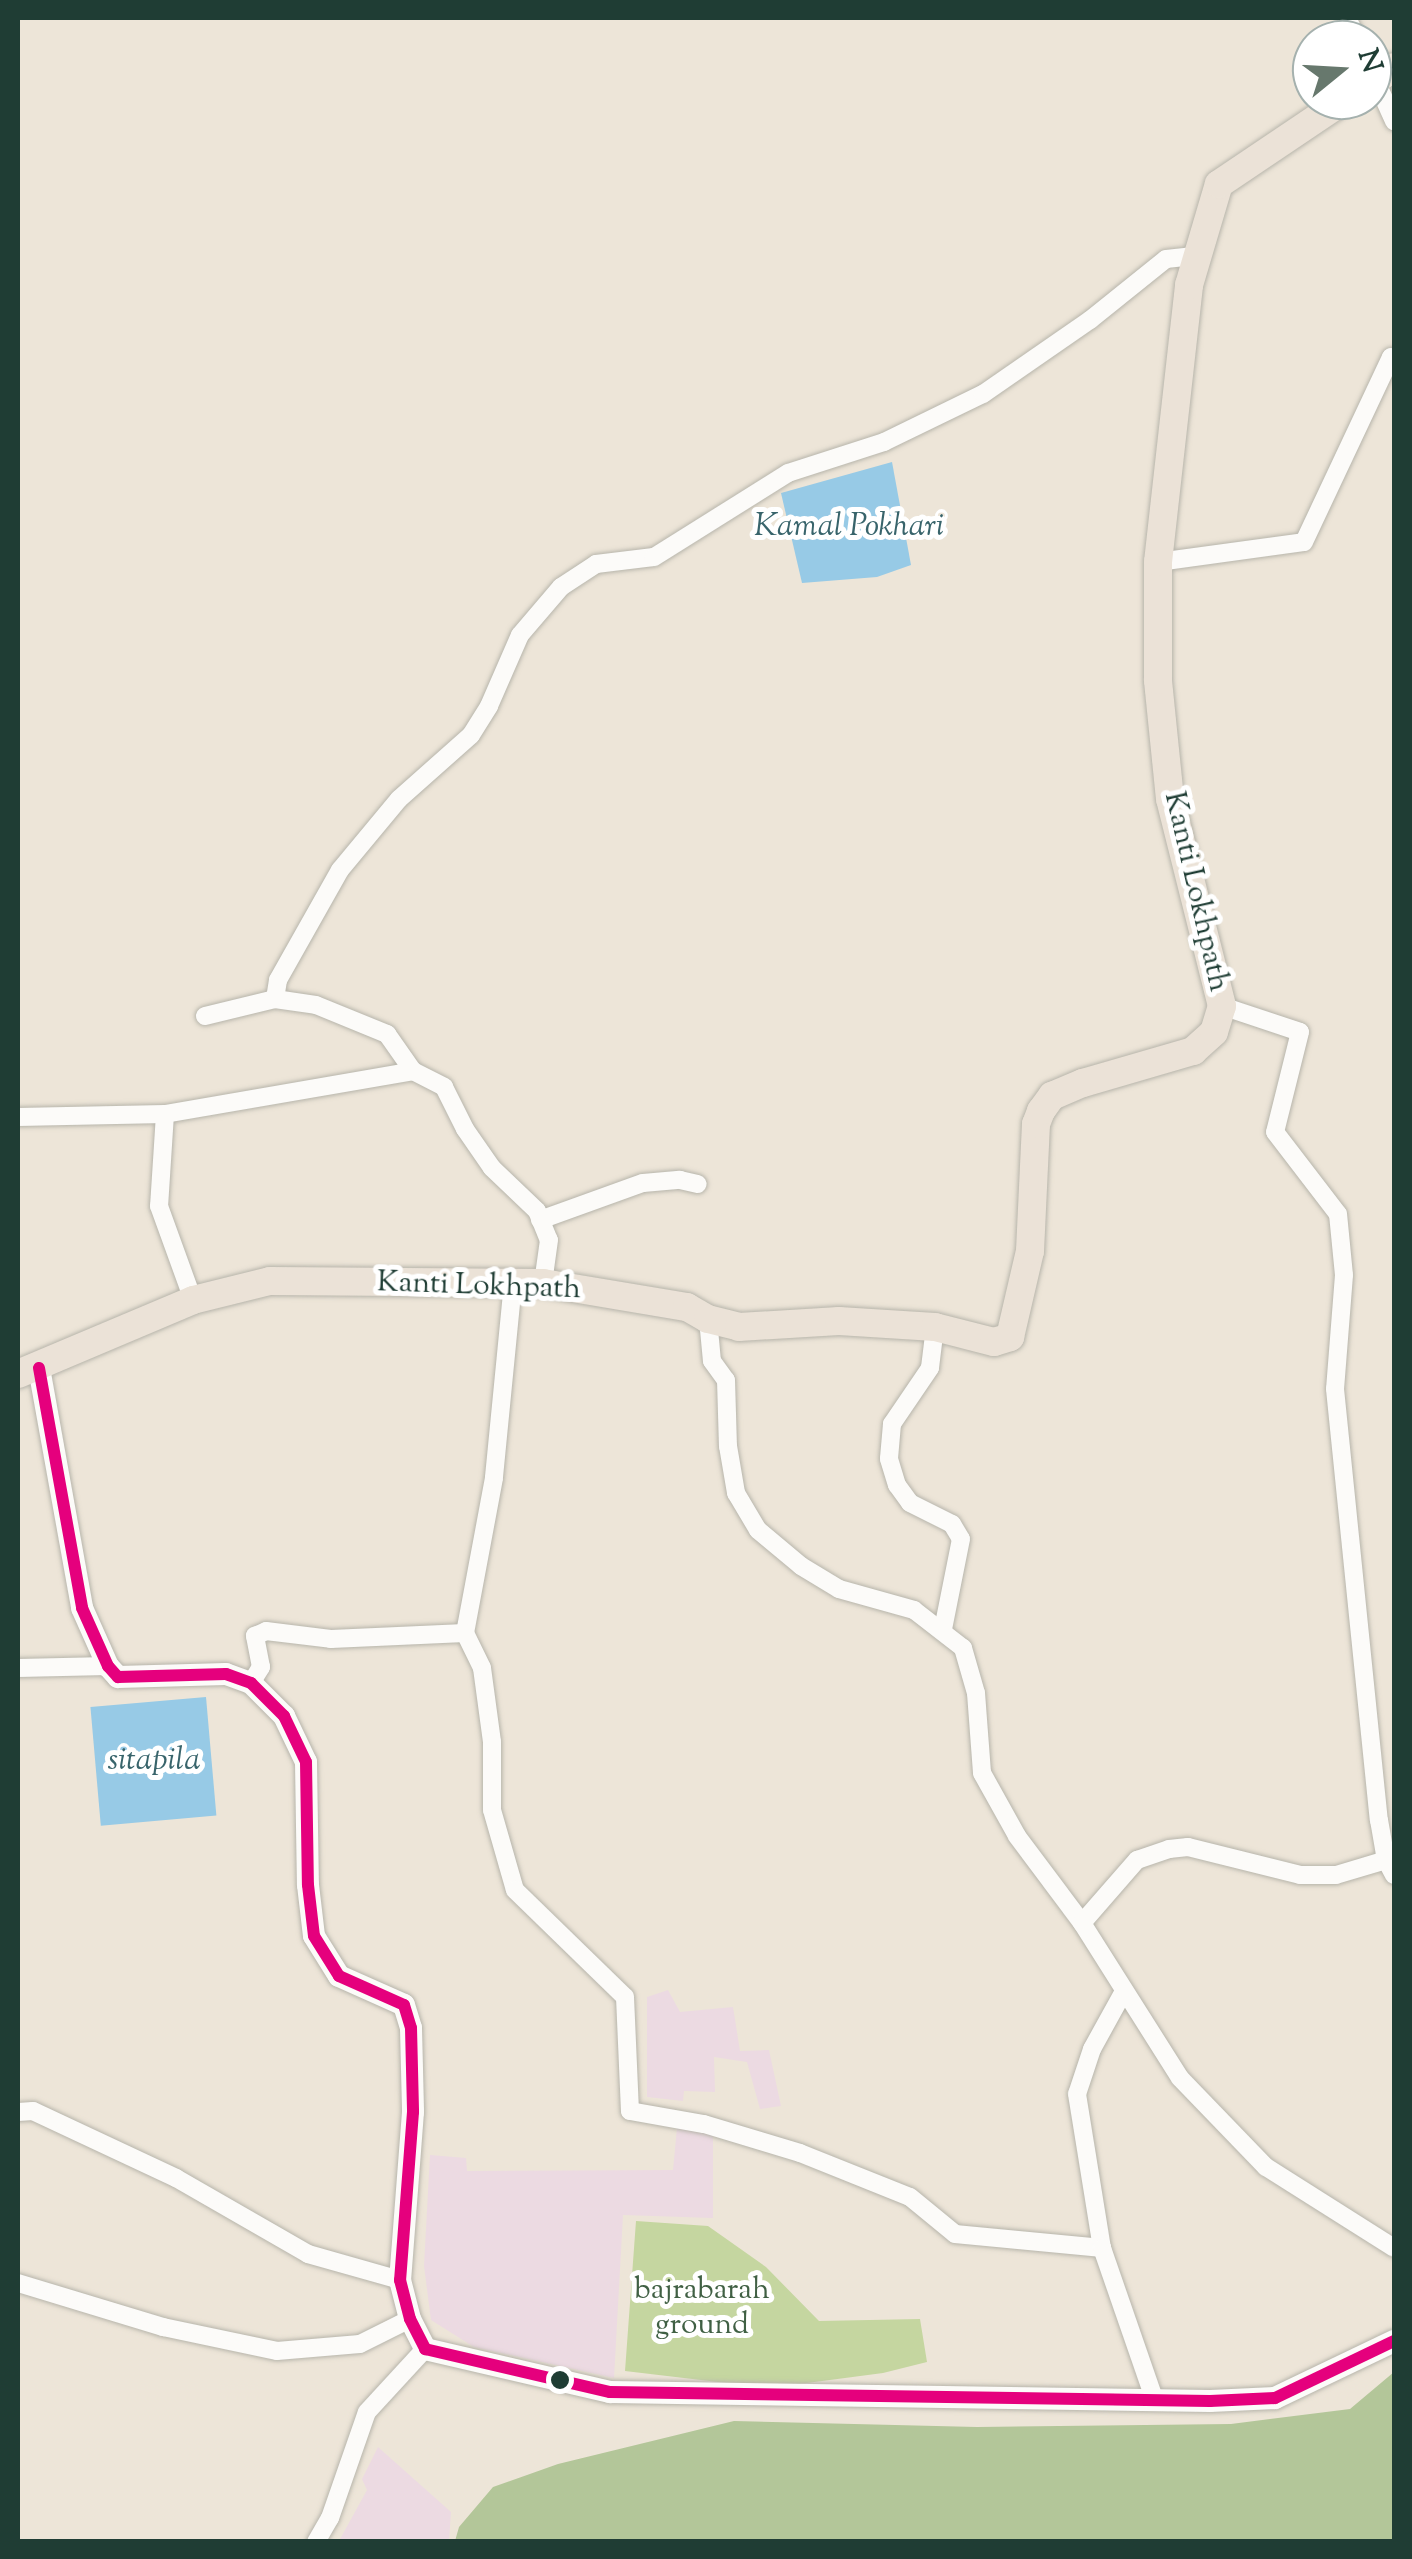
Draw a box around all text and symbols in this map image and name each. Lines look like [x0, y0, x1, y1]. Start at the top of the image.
north arrow [1292, 20, 1392, 120]
text: N [1346, 45, 1391, 78]
water label: Kamal Pokhari [754, 508, 944, 546]
street label: Kanti Lokhpath [1154, 788, 1236, 996]
street label: Kanti Lokhpath [376, 1265, 582, 1309]
water label: sitapila [107, 1742, 201, 1780]
park label: bajrabarah ground [634, 2273, 770, 2344]
unlabelled marker [550, 2370, 570, 2390]

